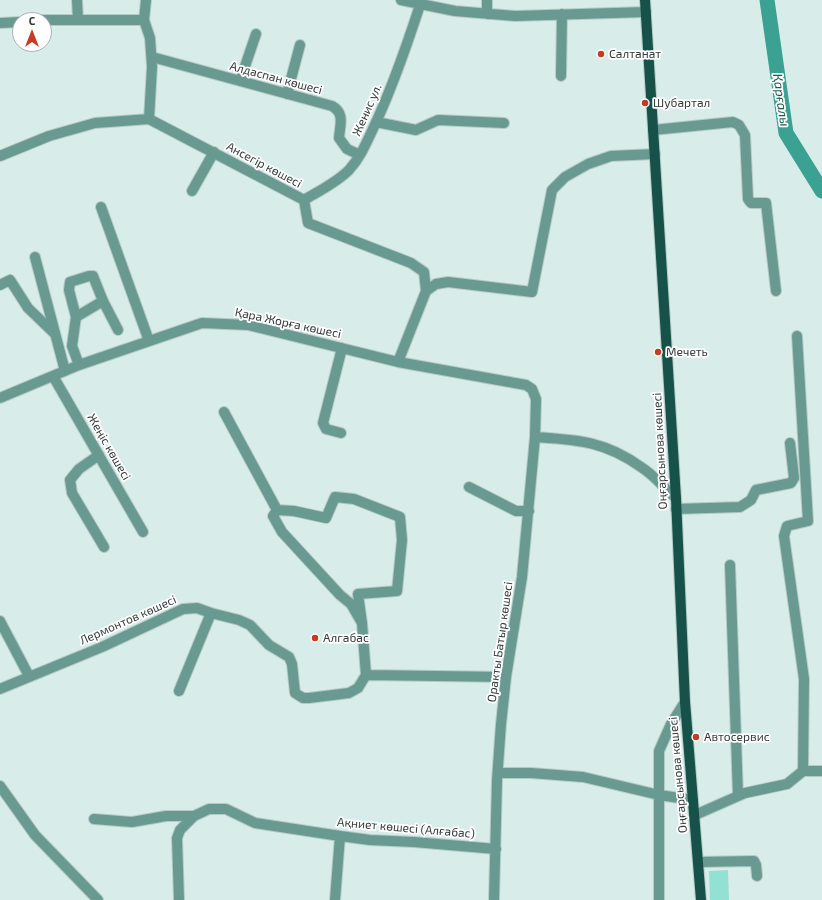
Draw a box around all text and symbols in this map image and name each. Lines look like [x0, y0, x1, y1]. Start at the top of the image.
north arrow [12, 12, 52, 52]
text: С [29, 14, 35, 27]
place label: Салтанат [609, 47, 661, 61]
marker: Салтанат [596, 49, 606, 59]
street label: Алдаспан көшесі [228, 59, 324, 97]
water label: Қарғалы [770, 73, 792, 127]
street label: Женис ул. [349, 82, 385, 138]
place label: Шубартал [653, 96, 710, 110]
marker: Шубартал [640, 98, 650, 108]
street label: Ансегір көшесі [224, 139, 304, 191]
street label: Қара Жорға көшесі [234, 305, 342, 341]
place label: Мечеть [666, 345, 708, 359]
marker: Мечеть [653, 347, 663, 357]
street label: Оңғарсынова көшесі [650, 392, 670, 510]
street label: Жеңіс көшесі [84, 411, 134, 483]
street label: Оракты Батыр көшесі [484, 581, 516, 703]
street label: Лермонтов көшесі [77, 592, 179, 648]
place label: Алгабас [323, 631, 369, 645]
marker: Алгабас [310, 633, 320, 643]
street label: Оңғарсынова көшесі [666, 716, 690, 834]
place label: Автосервис [704, 730, 770, 744]
marker: Автосервис [691, 732, 701, 742]
street label: Ақниет көшесі (Алғабас) [336, 815, 476, 841]

